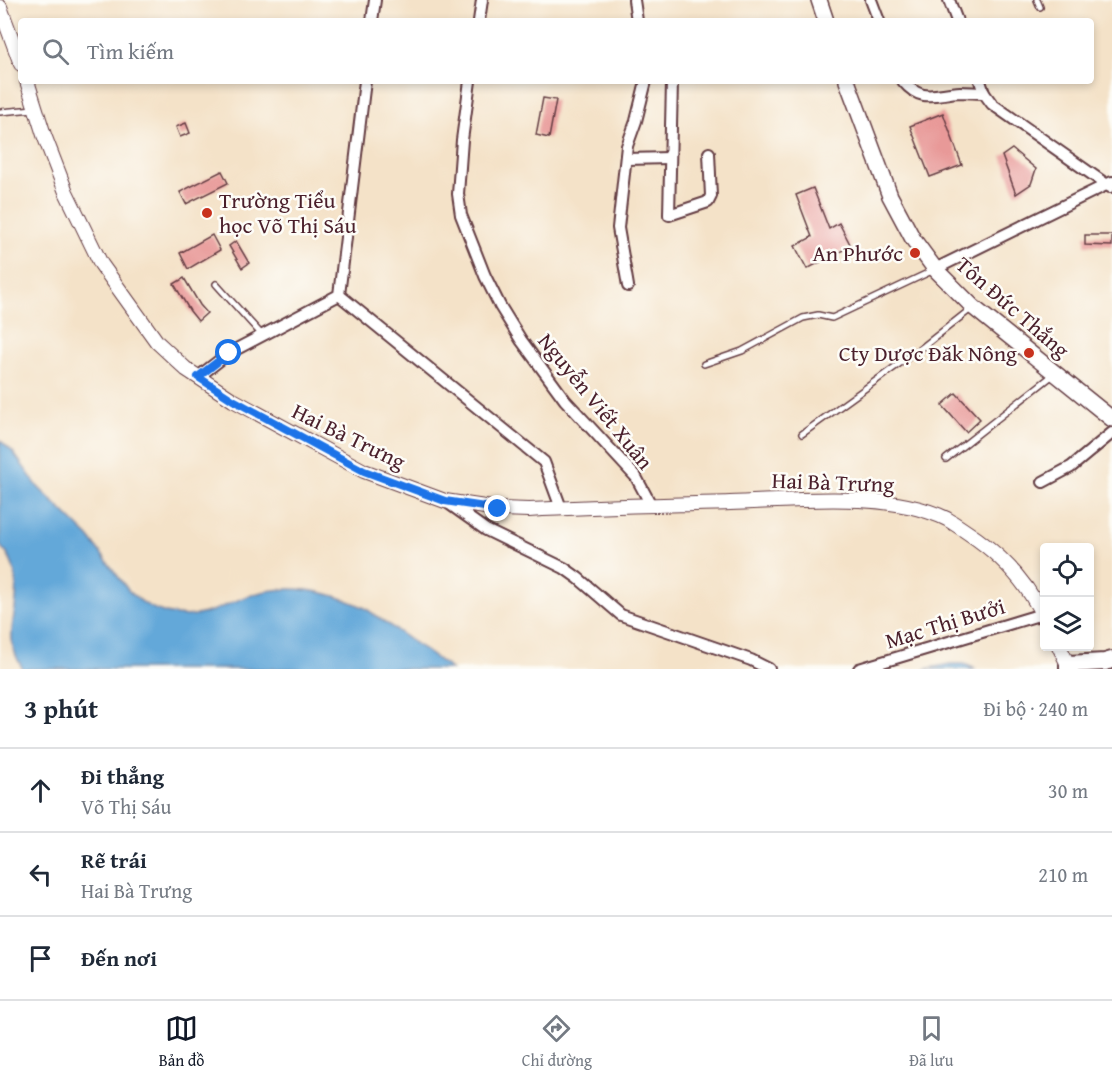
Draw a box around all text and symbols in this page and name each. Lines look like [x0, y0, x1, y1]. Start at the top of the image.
search box [18, 18, 1094, 84]
icon: search [39, 35, 72, 68]
text: Tìm kiếm [87, 35, 174, 67]
place label: Trường Tiểu học Võ Thị Sáu [219, 184, 357, 241]
marker: Trường Tiểu học Võ Thị Sáu [200, 206, 214, 220]
place label: An Phước [812, 237, 903, 269]
marker: An Phước [908, 246, 922, 260]
street label: Tôn Đức Thắng [949, 249, 1077, 365]
street label: Nguyễn Viết Xuân [531, 326, 662, 477]
place label: Cty Dược Đăk Nông [839, 337, 1017, 369]
route start [215, 339, 241, 365]
marker: Cty Dược Đăk Nông [1022, 346, 1036, 360]
street label: Hai Bà Trưng [287, 395, 411, 477]
street label: Hai Bà Trưng [771, 464, 895, 500]
route end [484, 495, 510, 521]
map controls [1040, 543, 1094, 651]
button: locate [1040, 543, 1094, 597]
street label: Mạc Thị Bưởi [881, 590, 1009, 656]
button: layers [1040, 597, 1094, 651]
text: 3 phút [24, 689, 98, 728]
text: Đi bộ · 240 m [984, 694, 1088, 723]
text: Đi thẳng [81, 760, 164, 792]
icon: ahead [24, 774, 57, 807]
text: 30 m [1048, 776, 1088, 805]
text: Võ Thị Sáu [81, 792, 171, 821]
text: Rẽ trái [81, 844, 147, 876]
icon: left [24, 858, 57, 891]
text: 210 m [1038, 860, 1088, 889]
text: Hai Bà Trưng [81, 876, 192, 905]
icon: arrive [24, 942, 57, 975]
text: Đến nơi [81, 942, 157, 974]
tab: Bản đồ [159, 1012, 204, 1072]
tab: Chỉ đường [522, 1012, 592, 1072]
tab: Đã lưu [909, 1012, 953, 1072]

